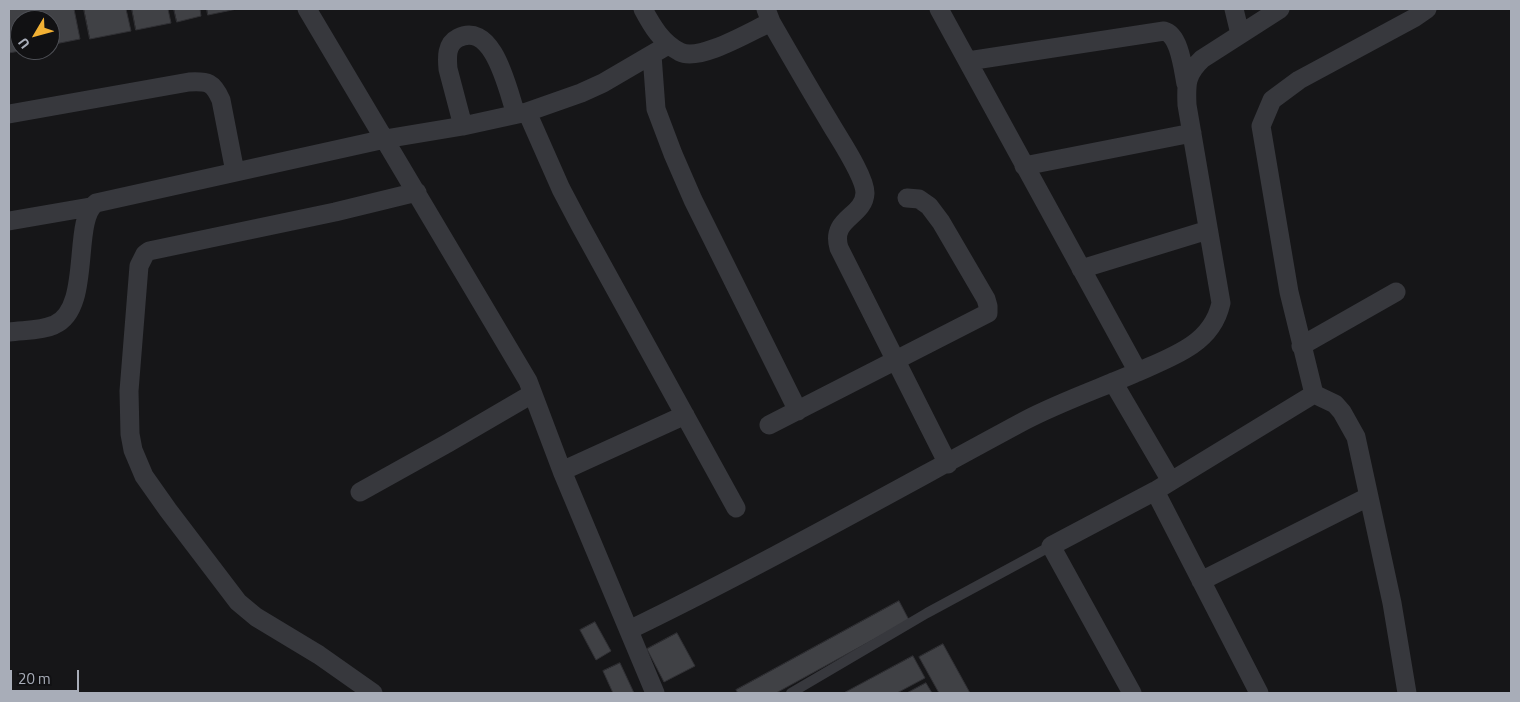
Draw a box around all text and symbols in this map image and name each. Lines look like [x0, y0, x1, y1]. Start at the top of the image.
north arrow [10, 10, 60, 60]
text: U [12, 34, 35, 54]
scale bar [12, 660, 81, 692]
text: 20 m [18, 667, 51, 690]

